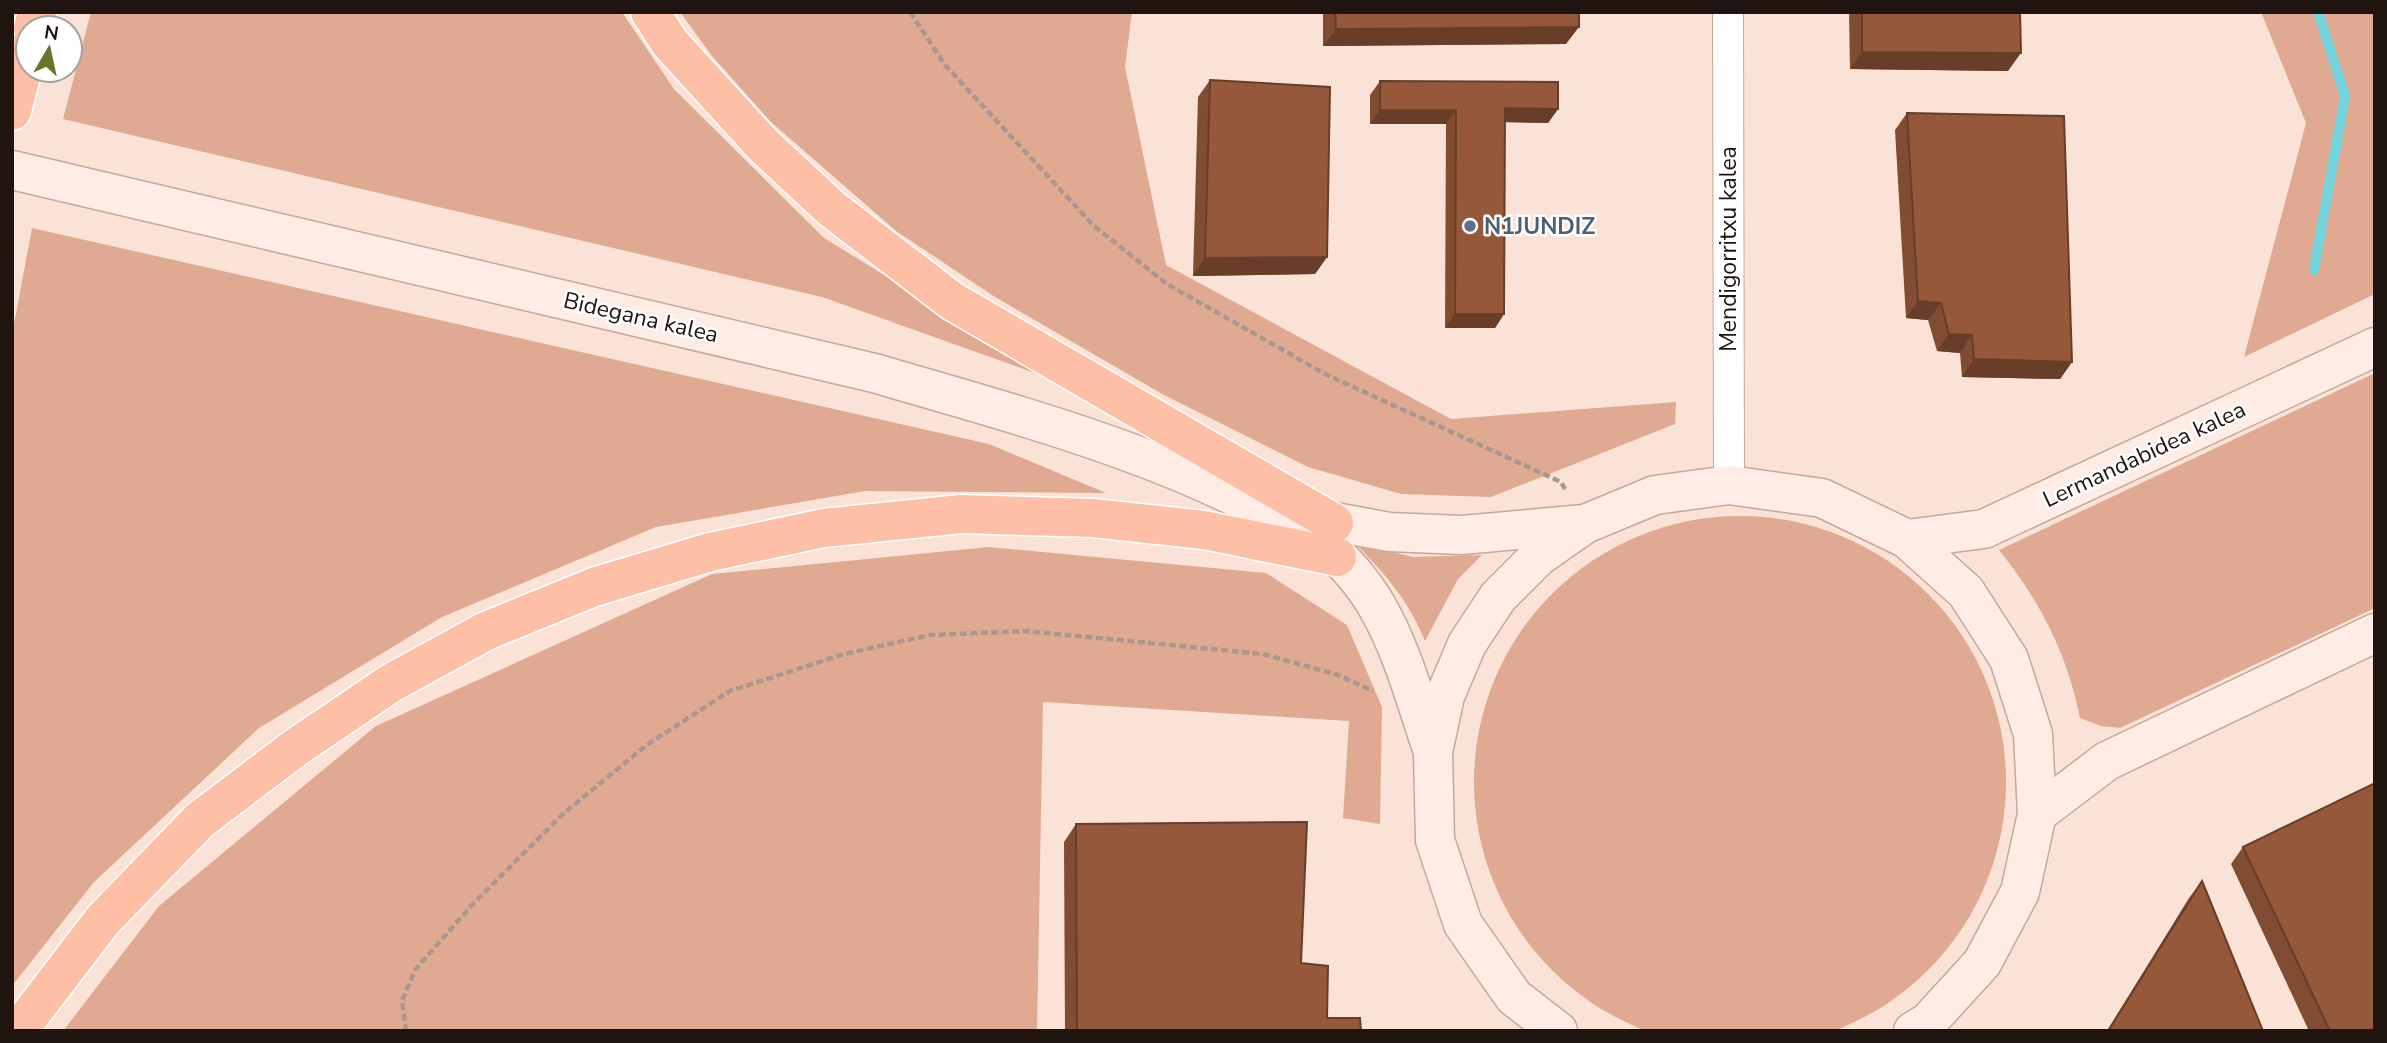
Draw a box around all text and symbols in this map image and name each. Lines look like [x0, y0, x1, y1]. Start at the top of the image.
north arrow [14, 14, 84, 84]
text: N [42, 19, 61, 47]
street label: Mendigorritxu kalea [1713, 146, 1744, 352]
place label: N1JUNDIZ [1484, 211, 1595, 242]
marker: N1JUNDIZ [1462, 218, 1478, 234]
street label: Bidegana kalea [560, 285, 721, 350]
street label: Lermandabidea kalea [2038, 394, 2251, 515]

